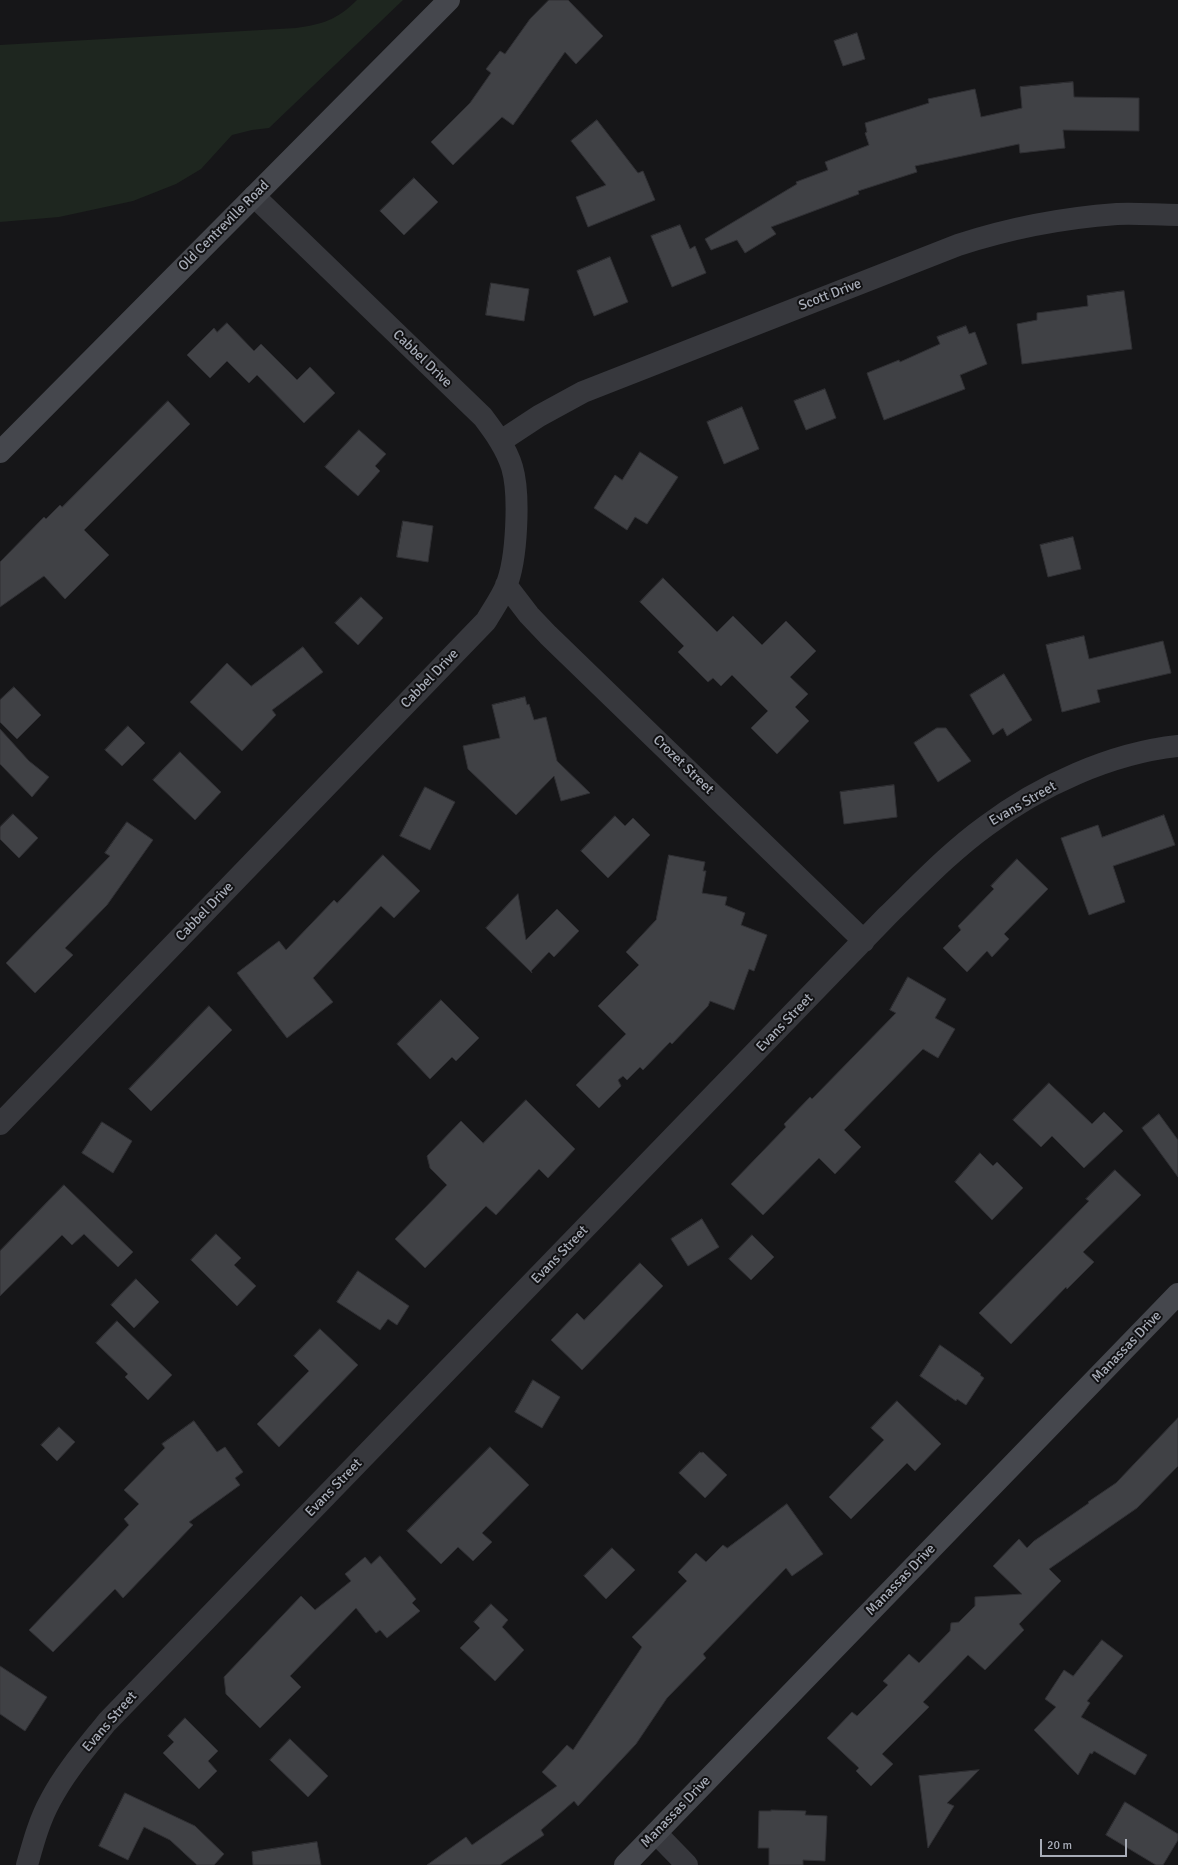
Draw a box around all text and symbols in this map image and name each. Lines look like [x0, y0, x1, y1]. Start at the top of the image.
street label: Old Centreville Road [175, 177, 273, 275]
street label: Scott Drive [796, 275, 864, 315]
street label: Cabbel Drive [389, 327, 455, 391]
street label: Cabbel Drive [398, 646, 462, 712]
street label: Crozet Street [649, 732, 717, 798]
street label: Evans Street [987, 778, 1059, 830]
street label: Cabbel Drive [173, 879, 237, 945]
street label: Evans Street [753, 990, 817, 1056]
street label: Evans Street [528, 1222, 592, 1288]
street label: Manassas Drive [1089, 1308, 1165, 1386]
street label: Evans Street [302, 1455, 366, 1521]
street label: Manassas Drive [863, 1541, 939, 1619]
street label: Evans Street [79, 1688, 141, 1756]
street label: Manassas Drive [638, 1773, 714, 1851]
scale bar [1042, 1831, 1129, 1857]
text: 20 m [1047, 1838, 1072, 1853]

